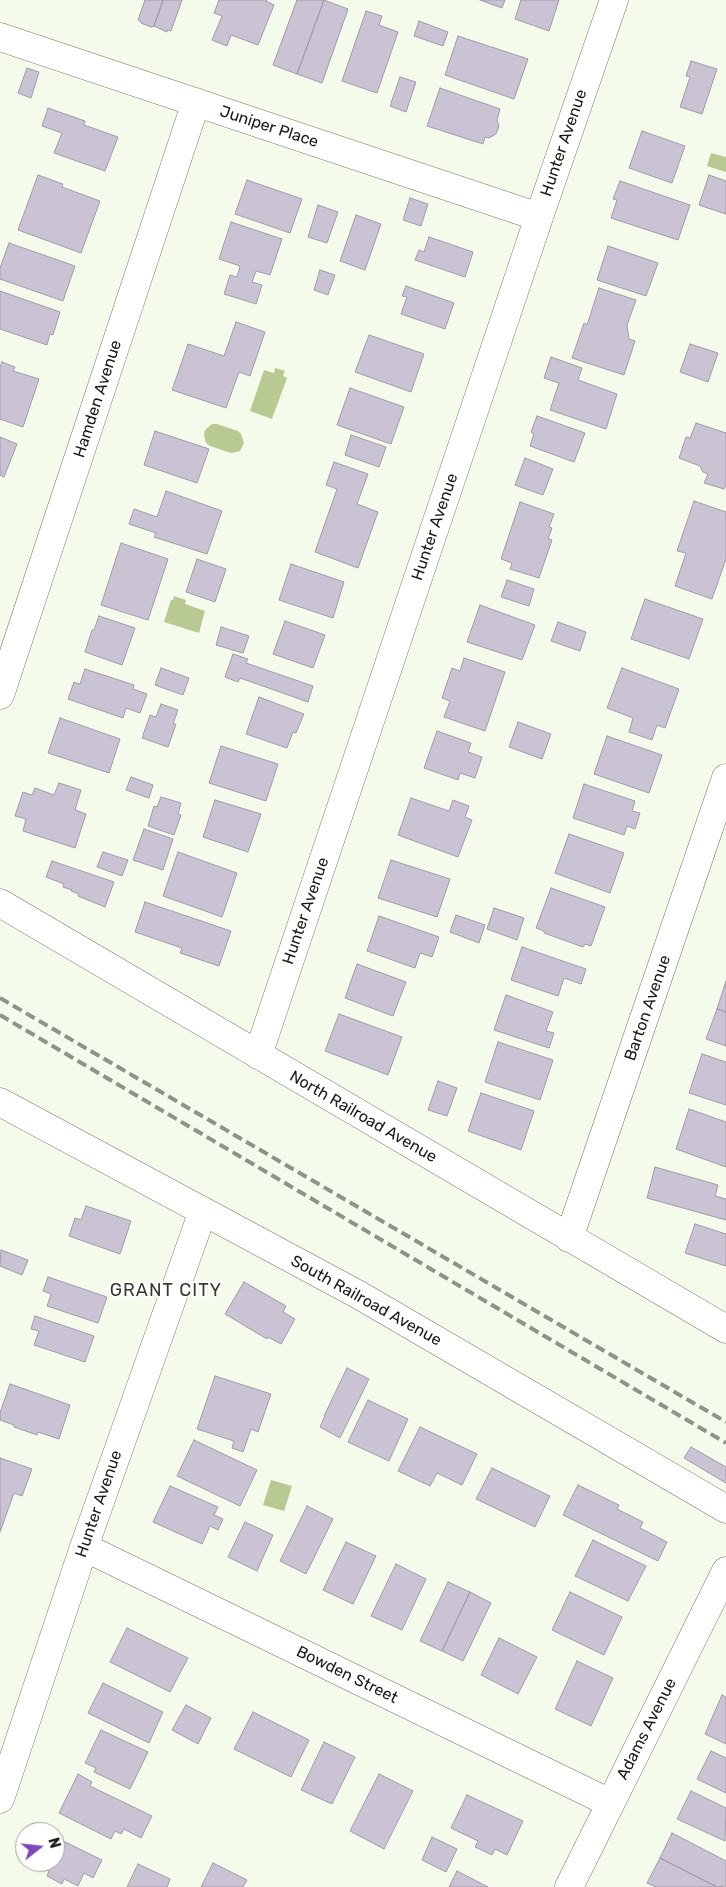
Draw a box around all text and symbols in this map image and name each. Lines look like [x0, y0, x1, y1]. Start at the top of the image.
street label: Hunter Avenue [537, 87, 591, 199]
street label: Juniper Place [217, 102, 321, 152]
street label: Hamden Avenue [70, 338, 126, 460]
street label: Hunter Avenue [408, 471, 462, 583]
street label: Hunter Avenue [279, 855, 333, 967]
street label: Barton Avenue [621, 953, 675, 1063]
street label: North Railroad Avenue [286, 1067, 440, 1167]
street label: South Railroad Avenue [287, 1252, 445, 1350]
district label: GRANT CITY [109, 1280, 223, 1302]
street label: Hunter Avenue [72, 1448, 126, 1560]
street label: Bowden Street [293, 1642, 401, 1708]
street label: Adams Avenue [613, 1675, 681, 1783]
north arrow [15, 1822, 65, 1872]
text: N [44, 1836, 63, 1850]

